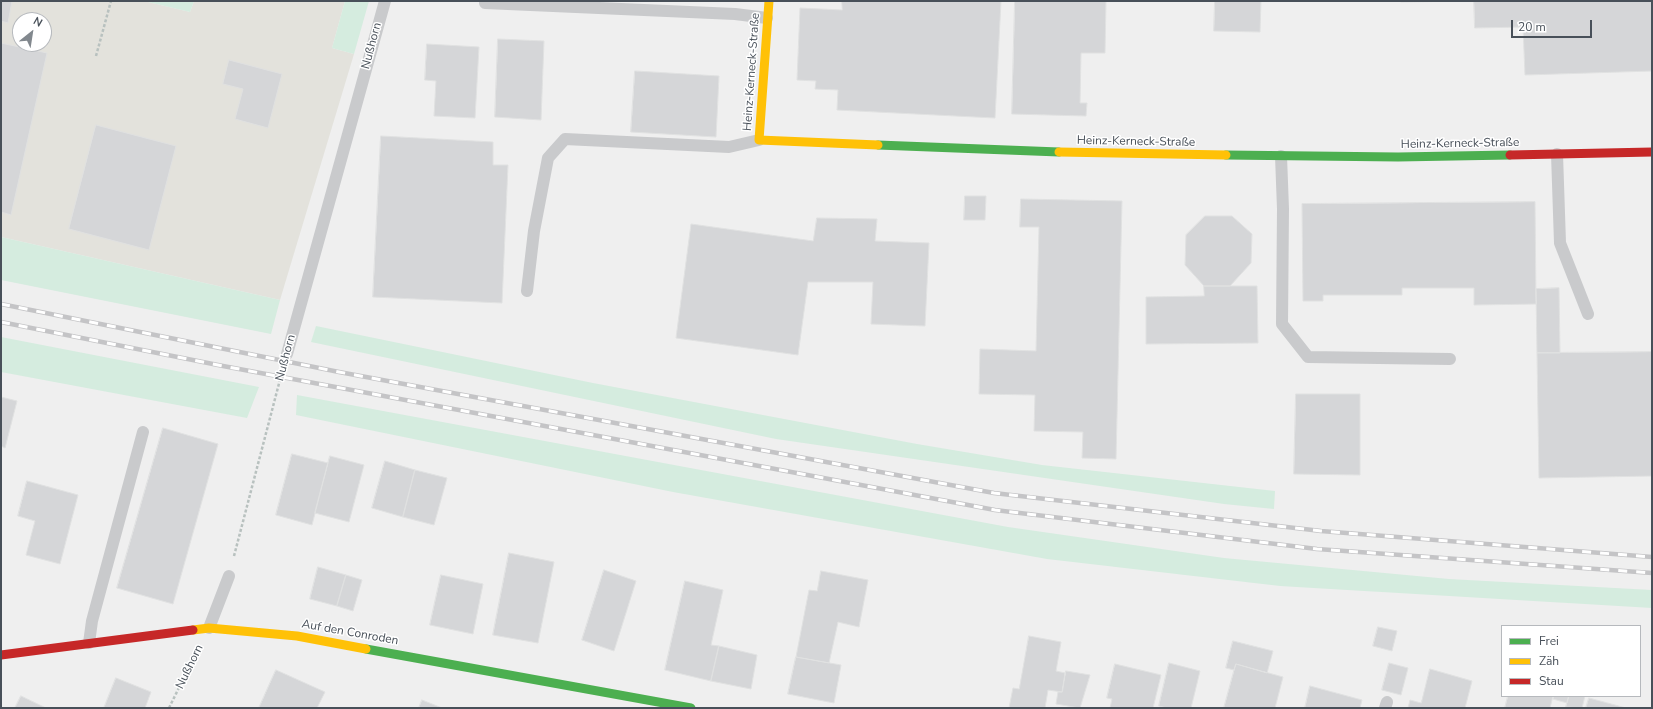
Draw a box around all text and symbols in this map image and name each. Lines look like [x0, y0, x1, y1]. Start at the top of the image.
north arrow [12, 12, 52, 52]
street label: Heinz-Kerneck-Straße [741, 12, 763, 132]
scale bar [1513, 12, 1594, 38]
text: N [30, 13, 45, 31]
text: 20 m [1518, 19, 1546, 35]
street label: Nußhorn [359, 21, 385, 71]
street label: Heinz-Kerneck-Straße [1077, 134, 1195, 150]
street label: Heinz-Kerneck-Straße [1401, 136, 1519, 152]
street label: Nußhorn [273, 333, 299, 383]
street label: Auf den Conroden [300, 617, 400, 649]
legend [1501, 625, 1641, 697]
text: Frei [1539, 633, 1559, 649]
street label: Nußhorn [173, 642, 207, 692]
text: Zäh [1539, 653, 1559, 669]
text: Stau [1539, 673, 1564, 689]

